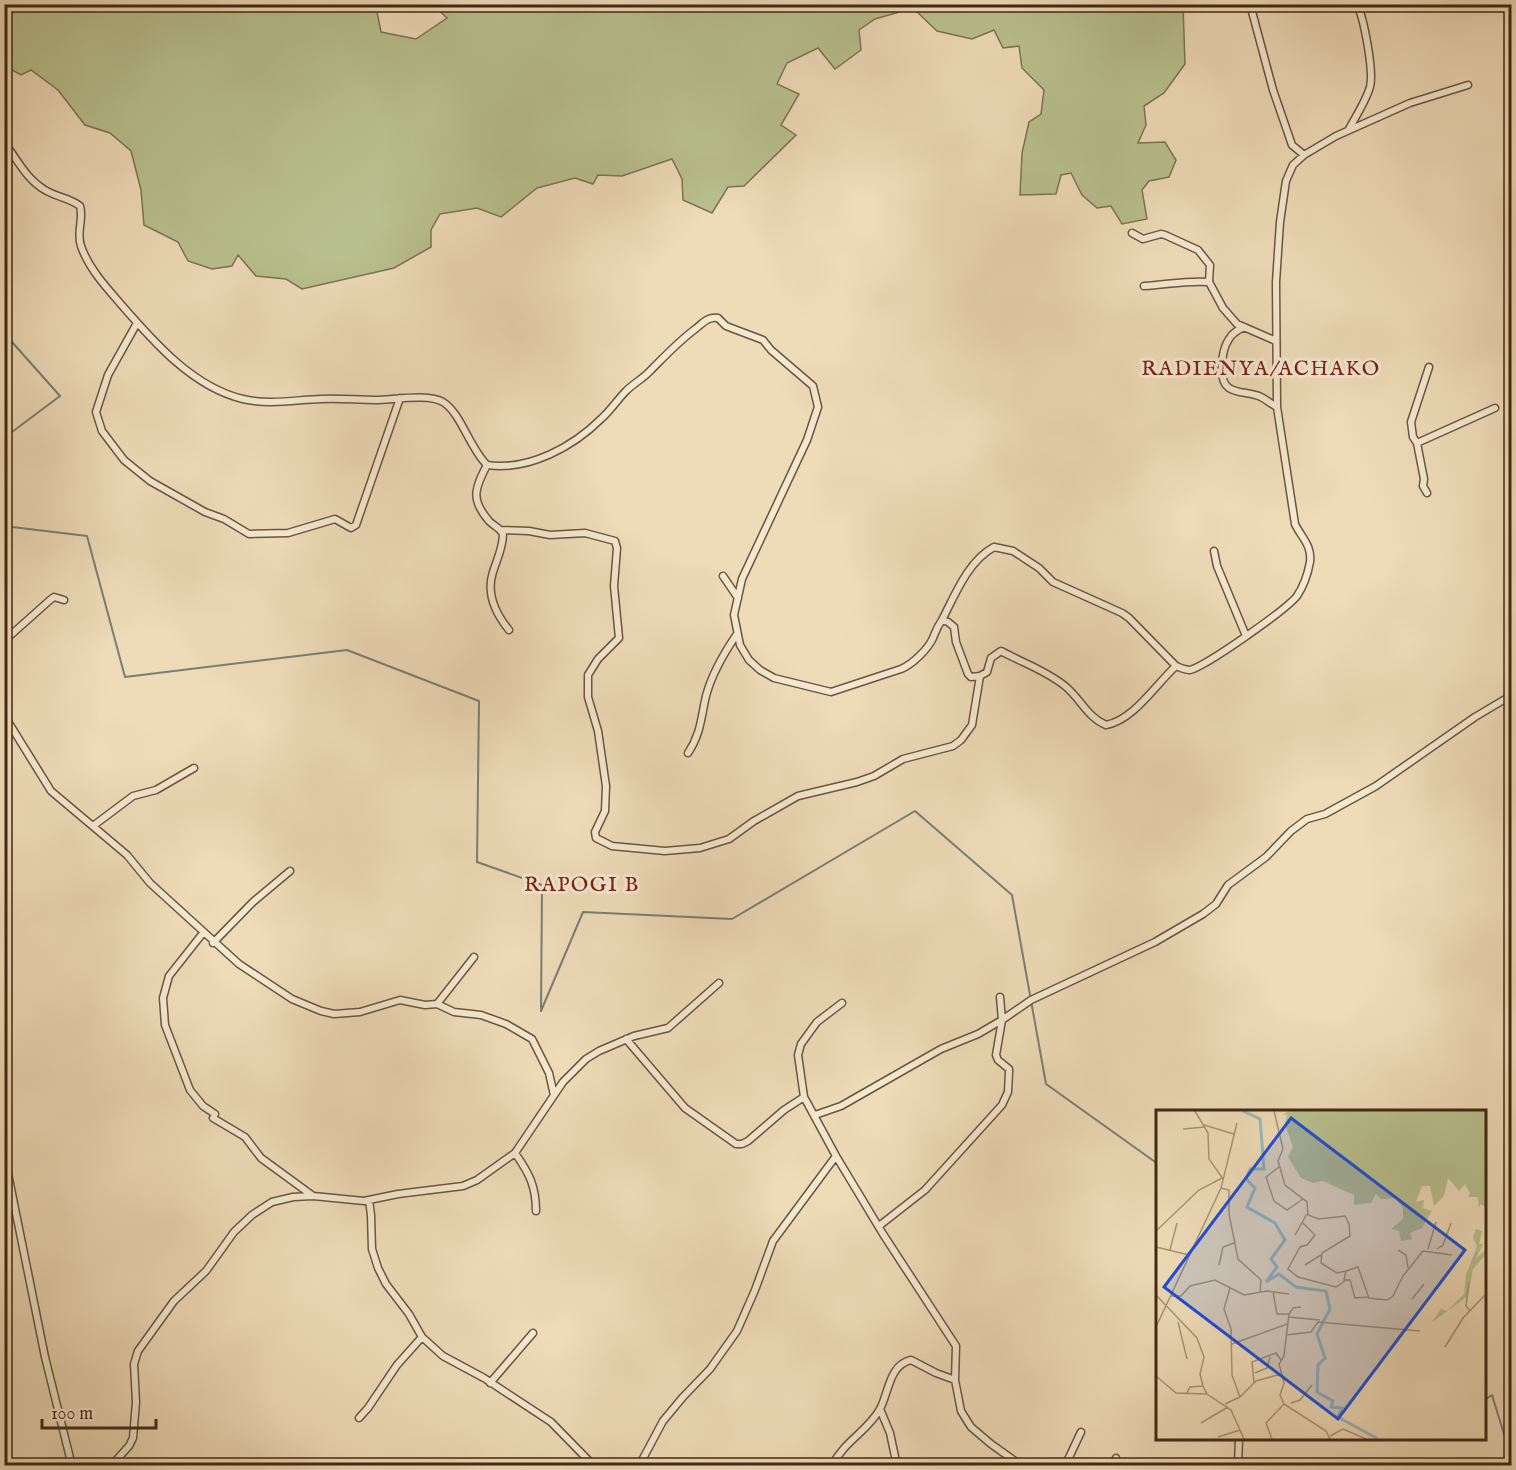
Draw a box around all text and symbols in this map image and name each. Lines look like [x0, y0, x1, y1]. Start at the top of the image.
district label: RADIENYA/ACHAKO [1141, 356, 1381, 383]
district label: RAPOGI B [524, 872, 640, 899]
inset map [1156, 1110, 1486, 1440]
scale bar [42, 1392, 156, 1430]
text: 100 m [51, 1403, 93, 1426]

